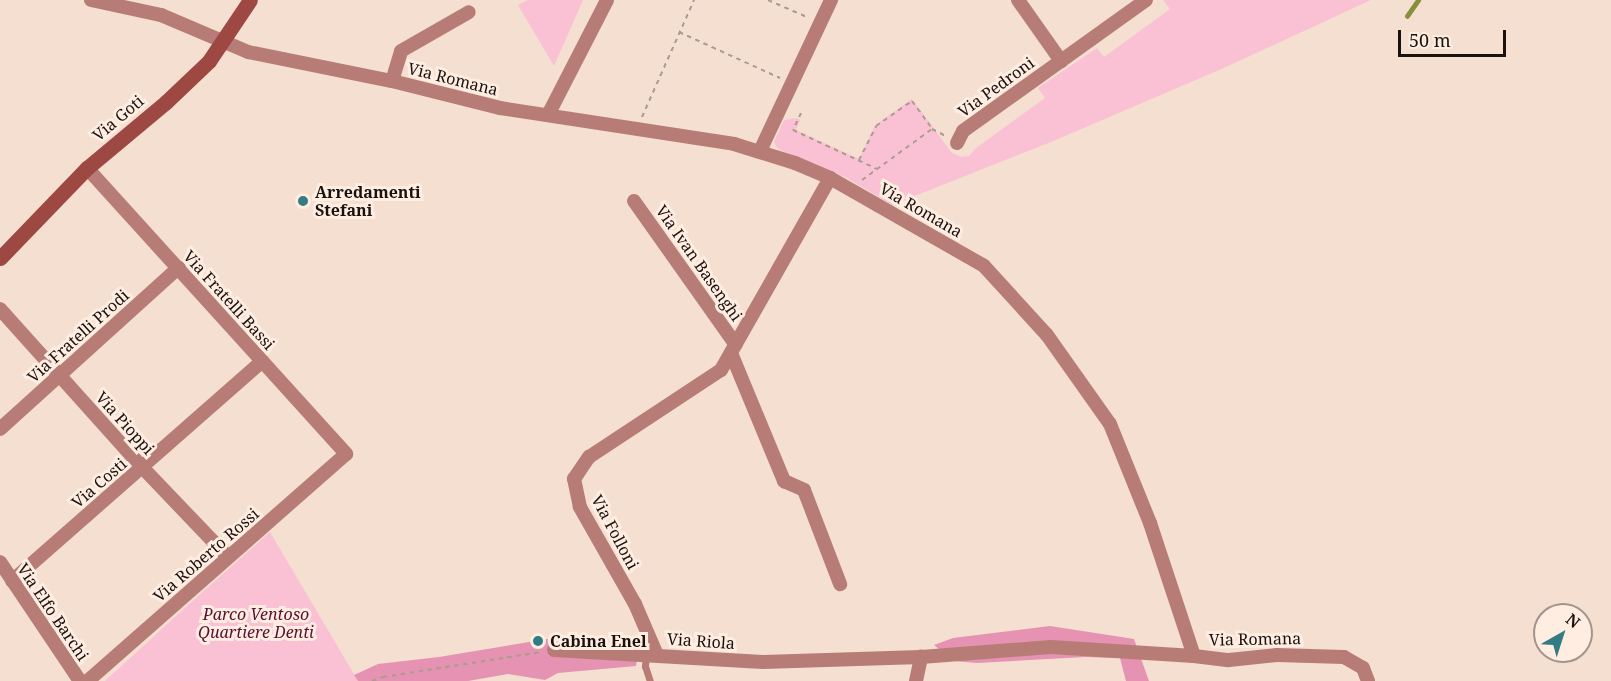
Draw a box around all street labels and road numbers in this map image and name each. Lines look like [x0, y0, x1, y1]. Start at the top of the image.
street label: Via Pedroni [954, 53, 1038, 121]
street label: Via Romana [406, 59, 500, 99]
street label: Via Goti [89, 91, 147, 145]
street label: Via Romana [876, 179, 966, 241]
street label: Via Ivan Basenghi [652, 201, 746, 325]
street label: Via Fratelli Bassi [179, 246, 279, 354]
street label: Via Fratelli Prodi [23, 286, 133, 386]
street label: Via Pioppi [92, 388, 158, 458]
street label: Via Costi [68, 454, 130, 512]
street label: Via Folloni [587, 491, 643, 573]
street label: Via Roberto Rossi [149, 504, 263, 606]
street label: Via Elfo Barchi [13, 560, 93, 664]
street label: Via Riola [666, 629, 736, 653]
street label: Via Romana [1209, 629, 1301, 649]

